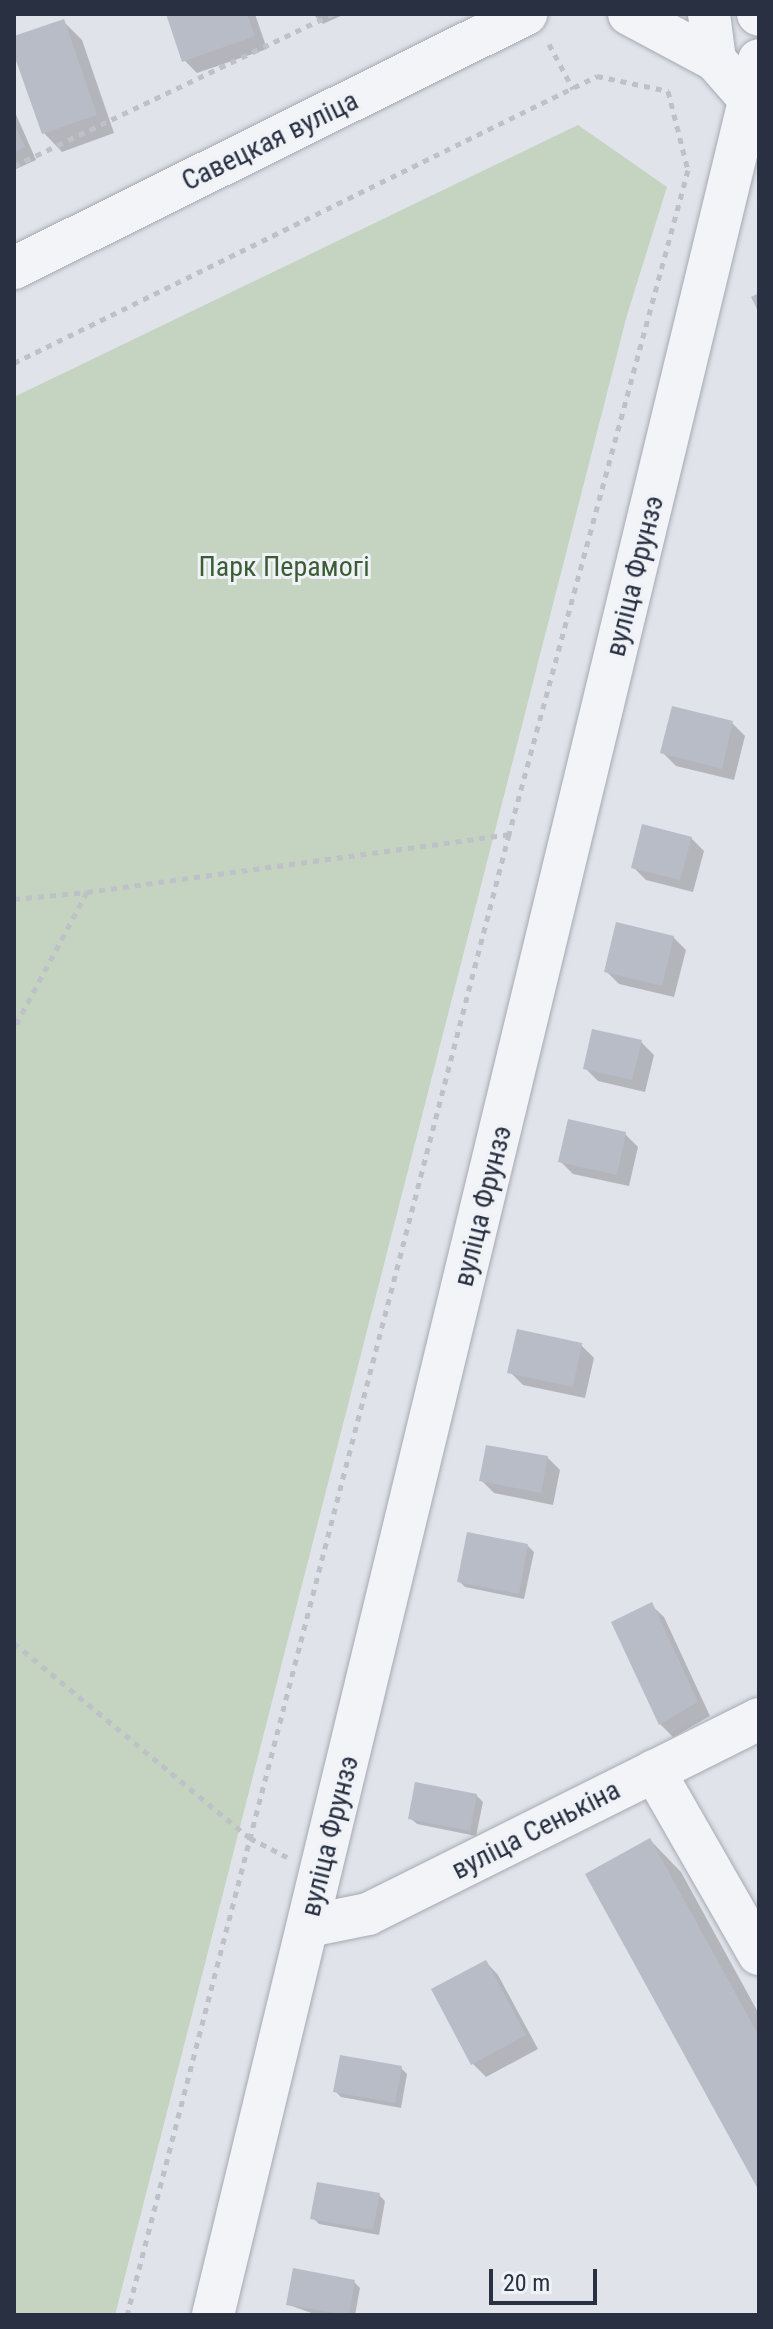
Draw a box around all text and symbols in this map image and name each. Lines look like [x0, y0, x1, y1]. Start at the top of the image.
street label: Савецкая вуліца [176, 84, 364, 198]
street label: вуліца Фрунзэ [599, 492, 671, 660]
park label: Парк Перамогі [198, 550, 370, 584]
street label: вуліца Фрунзэ [447, 1122, 519, 1290]
street label: вуліца Фрунзэ [294, 1752, 366, 1920]
street label: вуліца Сенькіна [446, 1773, 626, 1887]
scale bar [493, 2253, 601, 2303]
text: 20 m [503, 2269, 550, 2297]

